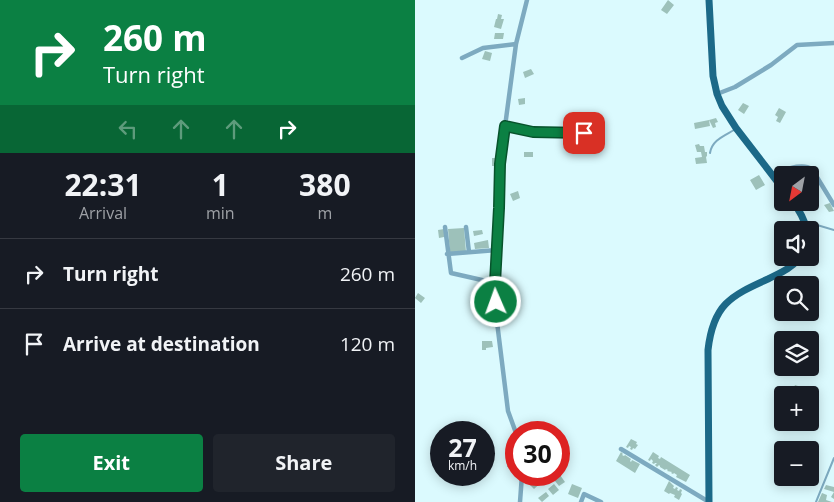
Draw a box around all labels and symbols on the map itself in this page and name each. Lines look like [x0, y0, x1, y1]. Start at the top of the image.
pin [563, 112, 605, 154]
north arrow [774, 166, 819, 211]
position arrow [469, 275, 521, 327]
speed limit sign: 30 [505, 421, 570, 486]

